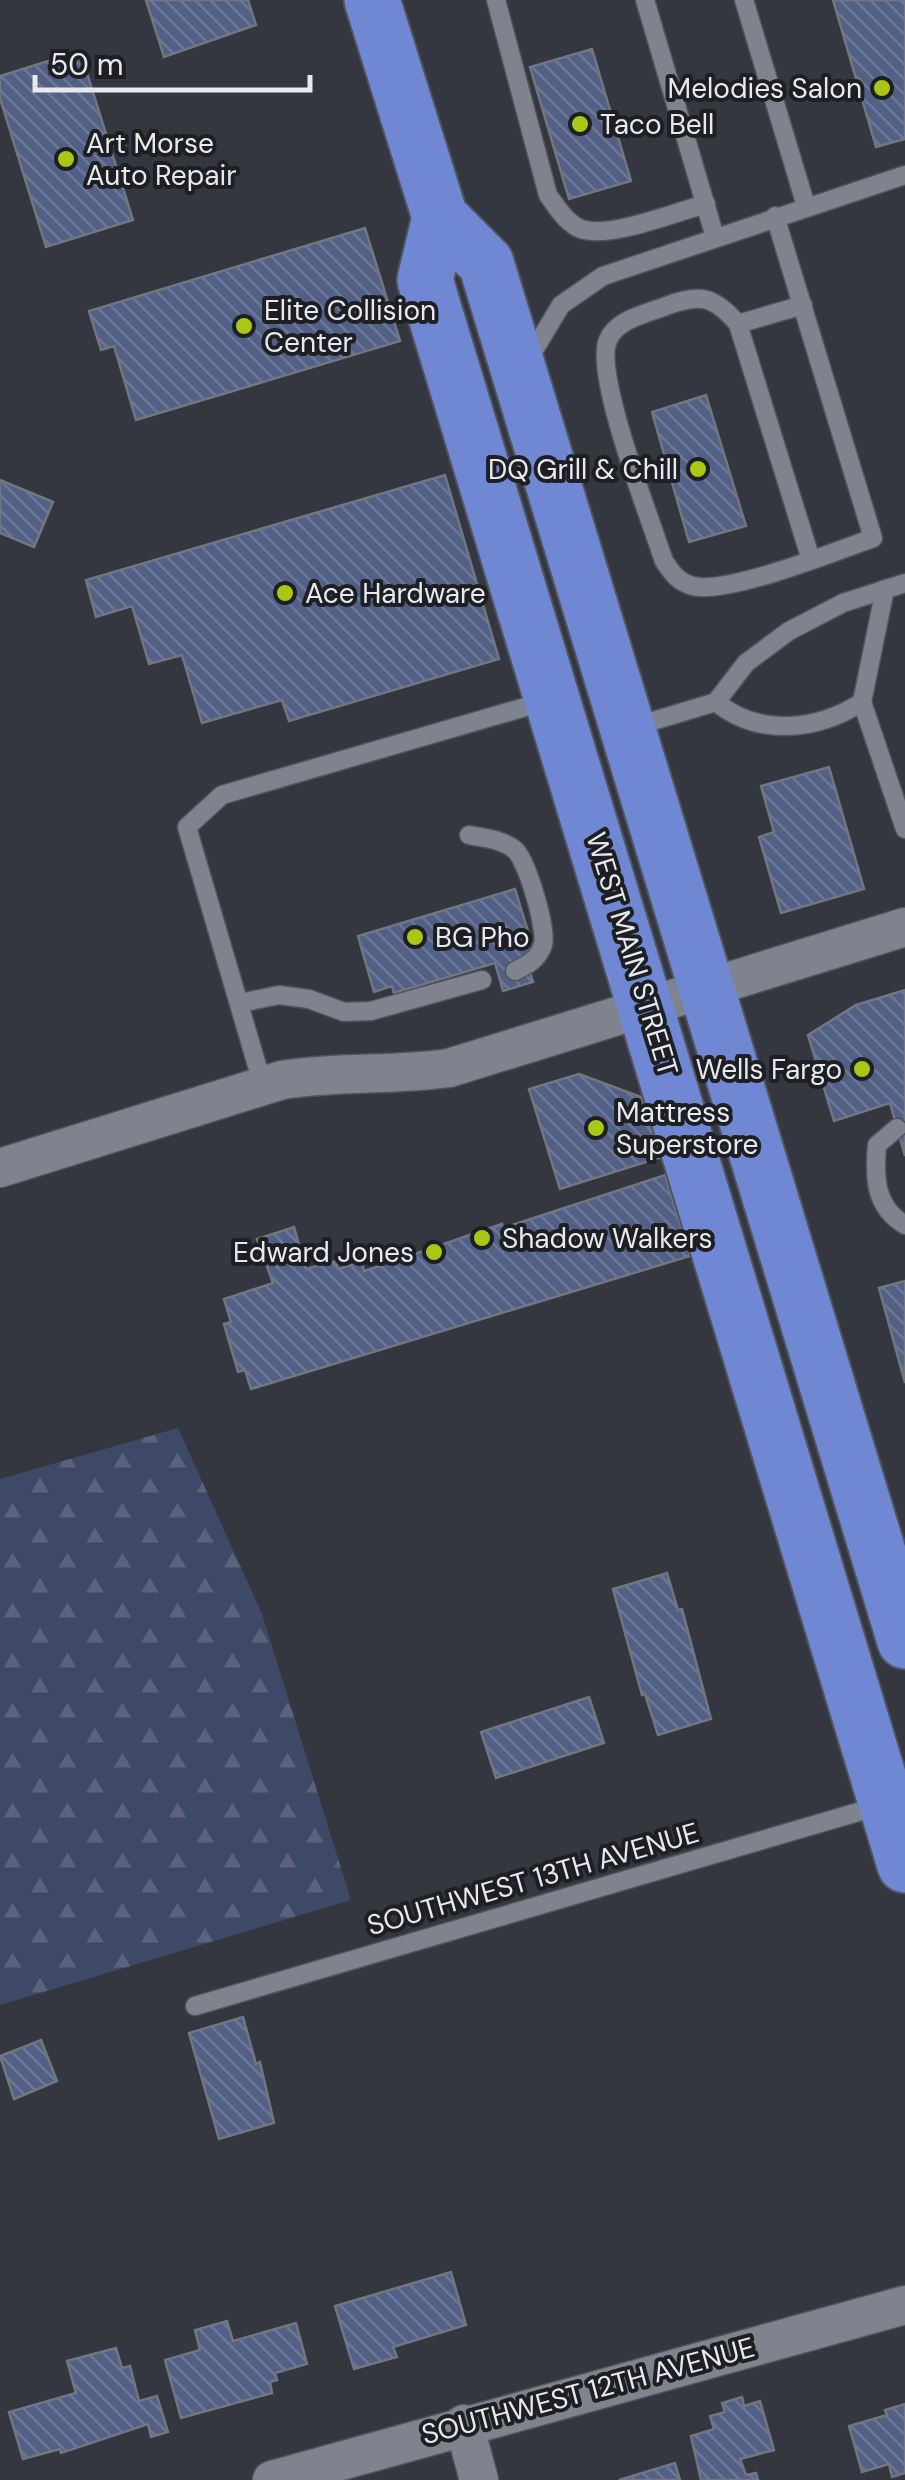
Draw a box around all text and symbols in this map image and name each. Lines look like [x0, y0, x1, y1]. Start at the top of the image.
scale bar [35, 30, 310, 92]
text: 50 m [50, 45, 124, 84]
place label: Melodies Salon [668, 70, 862, 107]
marker: Melodies Salon [871, 77, 893, 99]
place label: Taco Bell [600, 106, 714, 143]
marker: Taco Bell [569, 113, 591, 135]
place label: Art Morse Auto Repair [86, 125, 237, 194]
marker: Art Morse Auto Repair [55, 148, 77, 170]
place label: Elite Collision Center [264, 292, 436, 361]
marker: Elite Collision Center [233, 315, 255, 337]
place label: DQ Grill & Chill [488, 451, 678, 488]
marker: DQ Grill & Chill [687, 458, 709, 480]
place label: Ace Hardware [305, 575, 486, 612]
marker: Ace Hardware [274, 582, 296, 604]
street label: WEST MAIN STREET [577, 828, 687, 1080]
place label: BG Pho [435, 919, 530, 956]
marker: BG Pho [404, 926, 426, 948]
place label: Wells Fargo [695, 1051, 842, 1088]
marker: Wells Fargo [851, 1058, 873, 1080]
place label: Mattress Superstore [616, 1094, 758, 1163]
marker: Mattress Superstore [585, 1117, 607, 1139]
place label: Shadow Walkers [502, 1220, 713, 1257]
marker: Shadow Walkers [471, 1227, 493, 1249]
place label: Edward Jones [233, 1234, 414, 1271]
marker: Edward Jones [423, 1241, 445, 1263]
street label: SOUTHWEST 13TH AVENUE [363, 1814, 703, 1944]
street label: SOUTHWEST 12TH AVENUE [417, 2329, 759, 2453]

